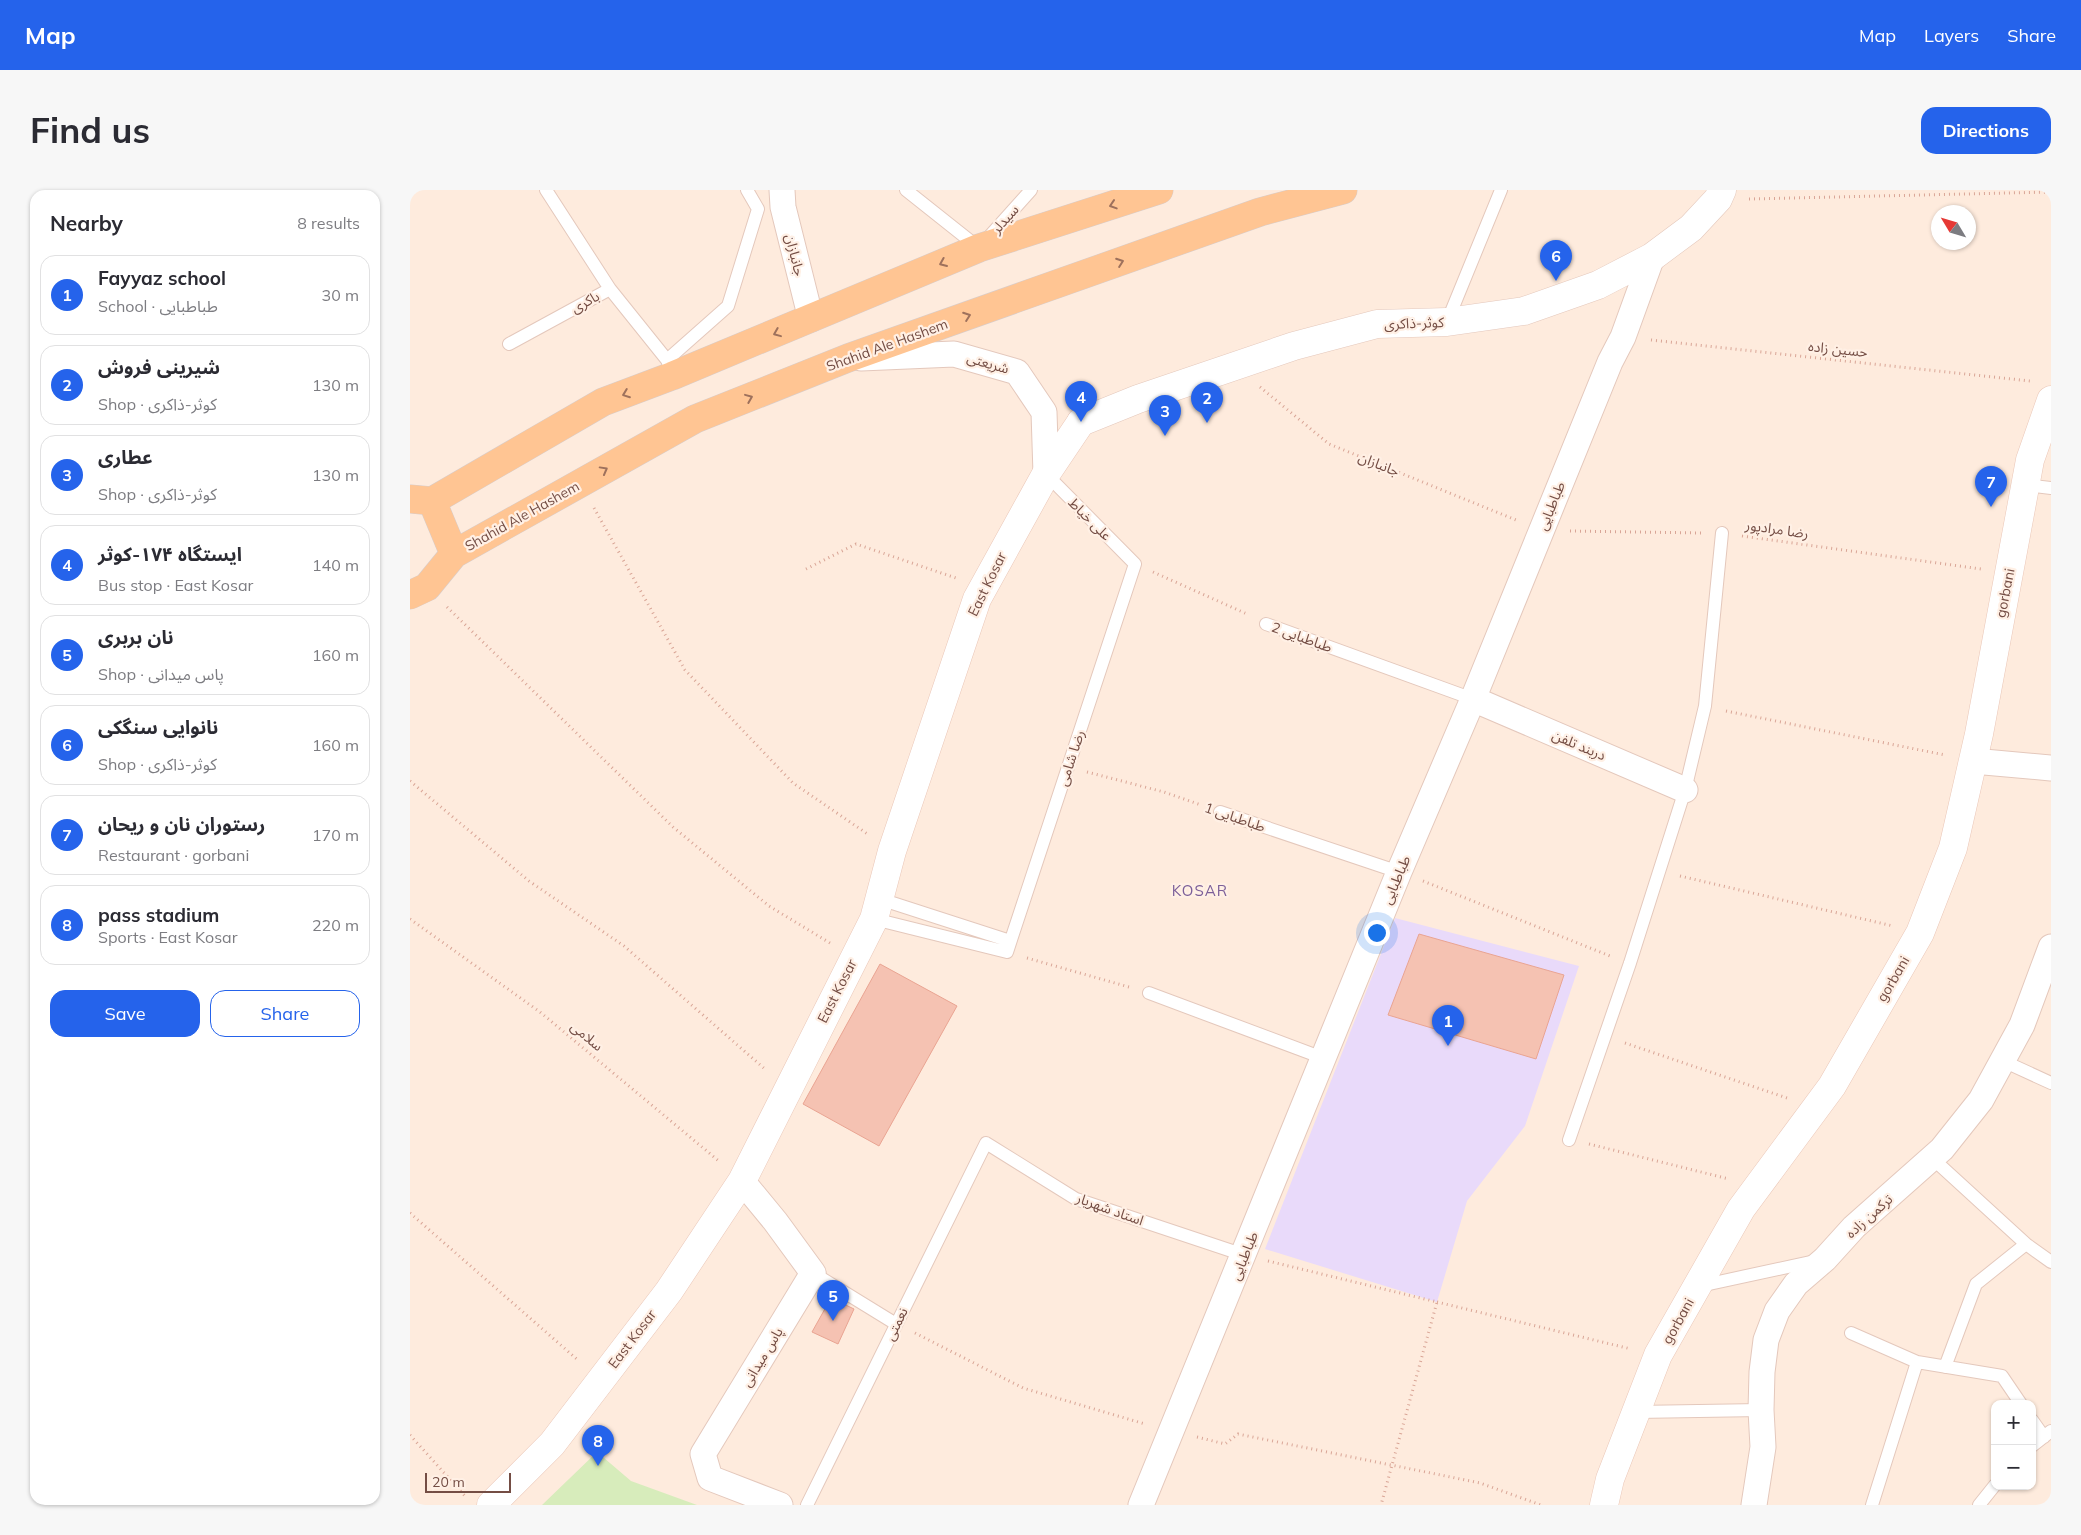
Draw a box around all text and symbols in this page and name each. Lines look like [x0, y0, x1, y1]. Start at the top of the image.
text: Map [25, 20, 76, 50]
text: Map [1859, 24, 1896, 47]
text: Layers [1924, 24, 1979, 47]
text: Share [2007, 24, 2056, 47]
button: Directions [1921, 107, 2051, 154]
text: Find us [30, 108, 150, 152]
one-way arrow [1109, 199, 1118, 209]
street label: سیدلر [987, 201, 1023, 238]
north arrow [1931, 205, 1976, 250]
text: Nearby [50, 210, 123, 236]
text: 8 results [297, 213, 360, 233]
street label: جانبازان [781, 232, 809, 278]
pin: 6 [1540, 240, 1572, 281]
one-way arrow [939, 257, 948, 268]
one-way arrow [1115, 258, 1123, 268]
text: Fayyaz school [98, 266, 226, 290]
text: 1 [62, 285, 72, 305]
text: 30 m [322, 285, 359, 305]
street label: باکری [568, 287, 603, 317]
text: School · طباطبایی [98, 296, 218, 316]
one-way arrow [962, 312, 970, 322]
street label: کوثر-ذاکری [1384, 313, 1445, 333]
street label: Shahid Ale Hashem [824, 315, 950, 375]
one-way arrow [773, 326, 782, 337]
street label: حسین زاده [1807, 337, 1869, 361]
street label: شریعتی [965, 348, 1011, 378]
text: شیرینی فروش [98, 355, 220, 379]
text: 2 [62, 375, 72, 395]
text: 130 m [312, 375, 359, 395]
pin: 4 [1065, 381, 1097, 422]
pin: 2 [1191, 382, 1223, 423]
one-way arrow [622, 387, 631, 398]
text: Shop · کوثر-ذاکری [98, 394, 217, 414]
one-way arrow [744, 394, 753, 404]
pin: 3 [1149, 395, 1181, 436]
text: عطاری [98, 445, 152, 469]
street label: جانبازان [1356, 448, 1402, 480]
text: 3 [62, 465, 72, 485]
text: 130 m [312, 465, 359, 485]
pin: 7 [1975, 466, 2007, 507]
one-way arrow [598, 467, 607, 477]
street label: Shahid Ale Hashem [462, 477, 582, 555]
street label: طباطبایی [1533, 479, 1569, 533]
text: Shop · کوثر-ذاکری [98, 484, 217, 504]
street label: علی خیاط [1065, 494, 1115, 544]
street label: رضا مرادپور [1743, 516, 1810, 543]
text: ایستگاه ۱۷۴-کوثر [98, 542, 242, 566]
street label: East Kosar [964, 548, 1011, 619]
text: 4 [62, 555, 72, 575]
text: 140 m [312, 555, 359, 575]
street label: gorbani [1991, 567, 2019, 619]
text: Bus stop · East Kosar [98, 575, 253, 595]
street label: طباطبایی 2 [1269, 618, 1335, 656]
text: نان بربری [98, 625, 174, 649]
text: 5 [62, 645, 72, 665]
text: 160 m [312, 645, 359, 665]
text: Shop · پاس میدانی [98, 664, 224, 684]
text: نانوایی سنگکی [98, 715, 218, 739]
street label: دربند تلفن [1549, 726, 1609, 764]
street label: رضا شامی [1054, 728, 1088, 788]
text: 6 [62, 735, 72, 755]
text: 160 m [312, 735, 359, 755]
text: Shop · کوثر-ذاکری [98, 754, 217, 774]
street label: طباطبایی 1 [1202, 798, 1268, 836]
text: رستوران نان و ریحان [98, 812, 265, 836]
text: 7 [62, 825, 72, 845]
text: 170 m [312, 825, 359, 845]
text: Restaurant · gorbani [98, 845, 249, 865]
street label: طباطبایی [1378, 853, 1414, 907]
district label: KOSAR [1172, 881, 1228, 900]
text: pass stadium [98, 903, 219, 927]
text: 8 [62, 915, 72, 935]
text: 220 m [312, 915, 359, 935]
your location [1364, 920, 1390, 946]
text: Sports · East Kosar [98, 927, 237, 947]
street label: gorbani [1873, 953, 1913, 1005]
street label: East Kosar [813, 955, 861, 1026]
button: Save [50, 990, 200, 1037]
button: Share [210, 990, 360, 1037]
pin: 1 [1432, 1005, 1464, 1046]
street label: سلامی [567, 1017, 607, 1055]
street label: استاد شهریار [1073, 1188, 1146, 1230]
street label: ترکمن زاده [1842, 1190, 1896, 1242]
street label: طباطبایی [1226, 1229, 1262, 1283]
pin: 5 [817, 1280, 849, 1321]
street label: gorbani [1658, 1295, 1698, 1347]
street label: نعمتی [880, 1304, 912, 1344]
street label: East Kosar [604, 1305, 661, 1372]
street label: پاس میدانی [737, 1324, 788, 1391]
map controls [1991, 1400, 2036, 1490]
button: + [1991, 1400, 2036, 1445]
pin: 8 [582, 1425, 614, 1466]
button: − [1991, 1445, 2036, 1490]
scale bar [425, 1470, 511, 1493]
text: 20 m [432, 1473, 465, 1491]

